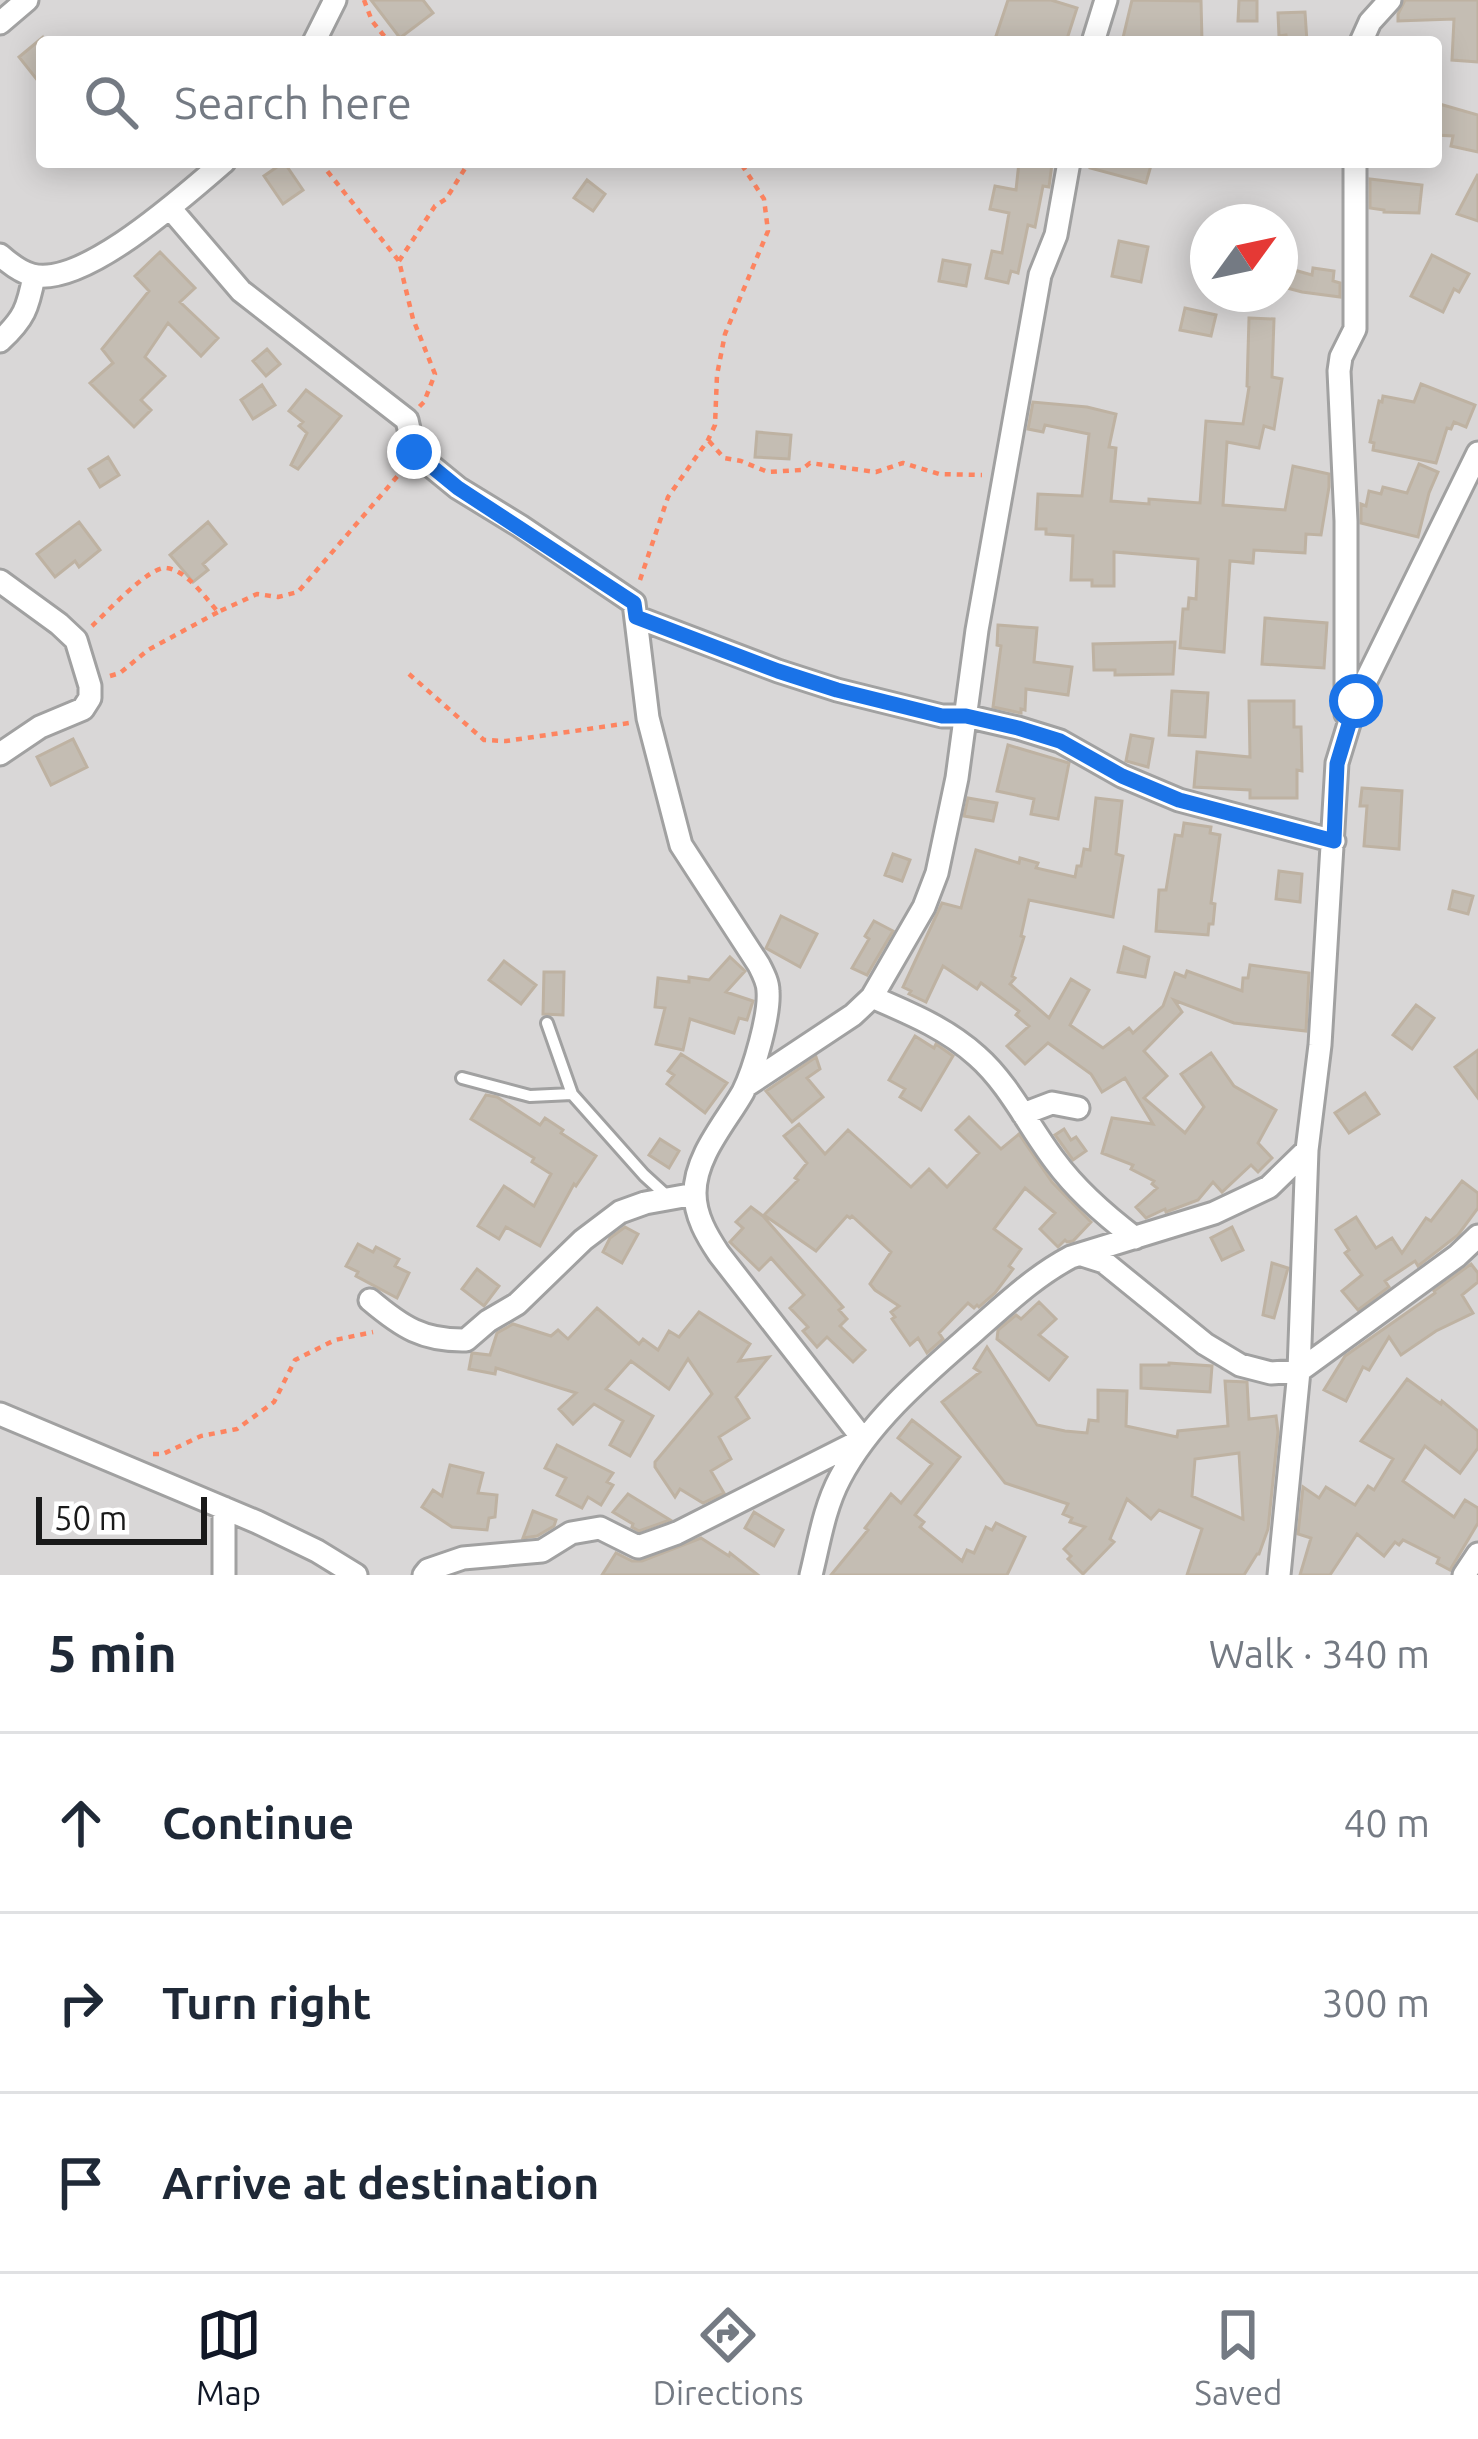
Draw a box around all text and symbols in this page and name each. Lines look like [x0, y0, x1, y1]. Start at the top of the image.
search box [36, 36, 1442, 168]
icon: search [78, 69, 144, 135]
text: Search here [174, 77, 412, 128]
north arrow [1190, 204, 1298, 312]
route end [387, 425, 441, 479]
route start [1329, 674, 1383, 728]
scale bar [36, 1491, 207, 1544]
text: 50 m [54, 1499, 127, 1536]
text: 5 min [48, 1624, 177, 1682]
text: Walk · 340 m [1209, 1632, 1430, 1675]
icon: ahead [48, 1790, 114, 1856]
text: Continue [162, 1797, 354, 1848]
text: 40 m [1343, 1801, 1430, 1844]
icon: right [48, 1970, 114, 2036]
text: Turn right [162, 1977, 371, 2028]
text: 300 m [1321, 1981, 1430, 2024]
icon: arrive [48, 2150, 114, 2216]
text: Arrive at destination [162, 2157, 599, 2208]
tab: Map [196, 2302, 262, 2411]
tab: Directions [653, 2302, 803, 2411]
tab: Saved [1195, 2302, 1282, 2411]

